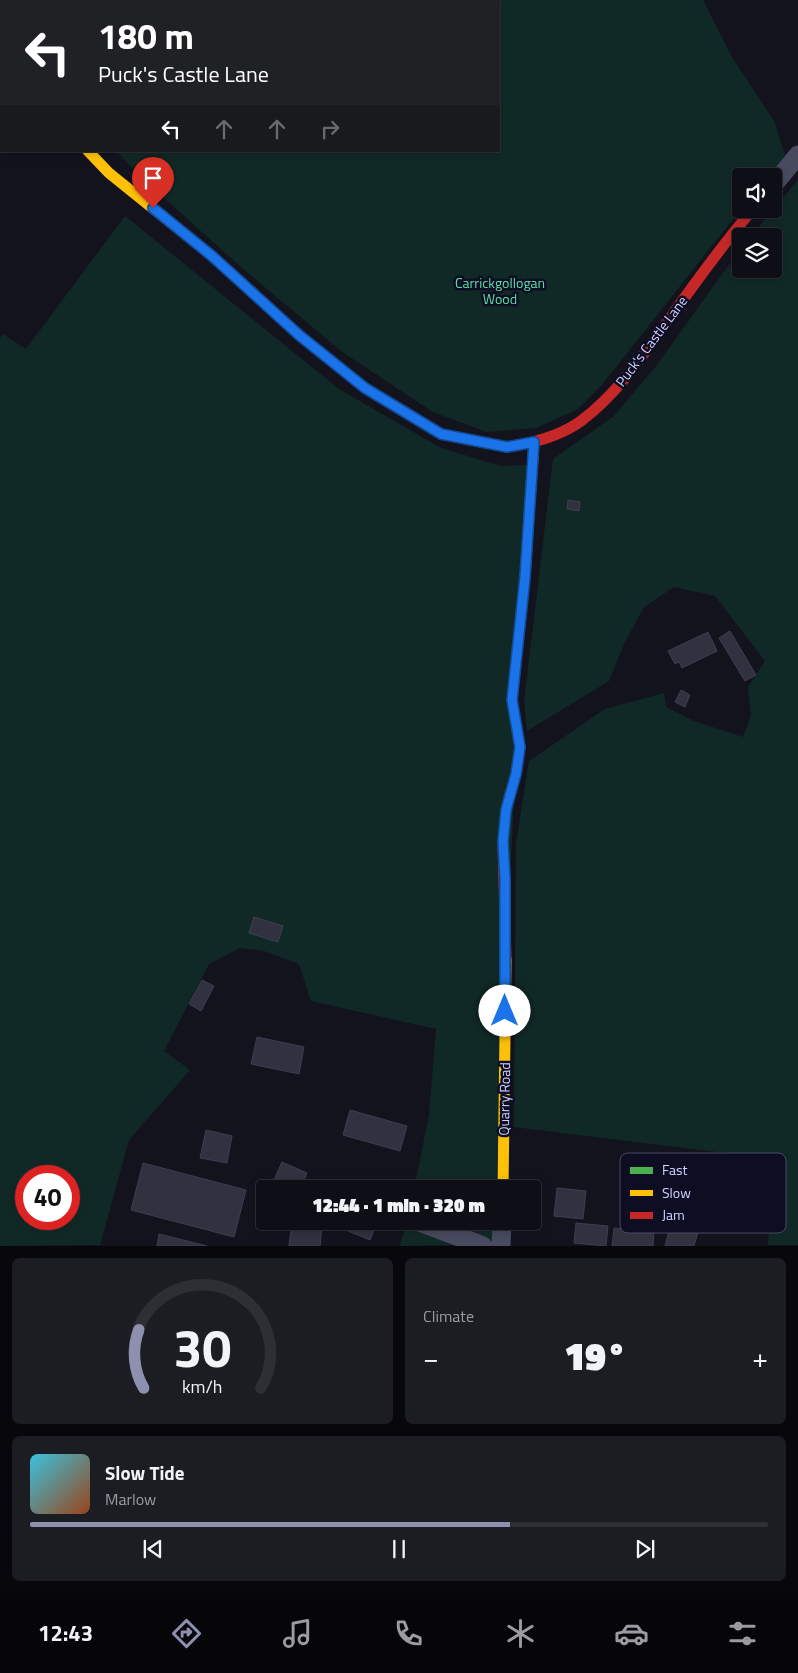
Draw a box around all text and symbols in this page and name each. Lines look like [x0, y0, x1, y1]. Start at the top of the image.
text: 180 m [98, 9, 194, 63]
icon: left [15, 20, 80, 85]
text: Puck's Castle Lane [98, 57, 269, 91]
icon: left [157, 115, 185, 143]
icon: ahead [210, 115, 238, 143]
icon: ahead [263, 115, 291, 143]
icon: right [316, 115, 344, 143]
pin [132, 157, 174, 208]
icon: arrive [139, 164, 167, 192]
map controls [732, 168, 782, 278]
button: sound [732, 168, 782, 218]
button: layers [732, 228, 782, 278]
park label: Carrickgollogan Wood [455, 272, 545, 309]
street label: Puck's Castle Lane [610, 291, 692, 391]
position arrow [478, 984, 530, 1036]
street label: Quarry Road [493, 1062, 515, 1136]
legend [620, 1153, 786, 1233]
text: Fast [662, 1159, 687, 1180]
speed limit sign: 40 [15, 1165, 80, 1230]
text: Slow [662, 1182, 691, 1203]
text: 12:44 · 1 min · 320 m [312, 1190, 485, 1219]
text: Jam [662, 1204, 685, 1225]
text: Climate [423, 1304, 474, 1328]
text: 30 [173, 1308, 232, 1387]
text: 19° [564, 1327, 627, 1385]
text: − [423, 1336, 439, 1379]
text: + [752, 1336, 768, 1379]
text: km/h [182, 1373, 223, 1400]
text: Slow Tide [105, 1458, 184, 1487]
text: Marlow [105, 1487, 156, 1511]
icon: previous [139, 1535, 167, 1563]
icon: pause [385, 1535, 413, 1563]
icon: next [631, 1535, 659, 1563]
text: 12:43 [38, 1616, 93, 1650]
icon: directions [169, 1616, 204, 1651]
icon: music [280, 1616, 315, 1651]
icon: phone [391, 1616, 426, 1651]
icon: climate [503, 1616, 538, 1651]
icon: car [614, 1616, 649, 1651]
icon: filters [725, 1616, 760, 1651]

